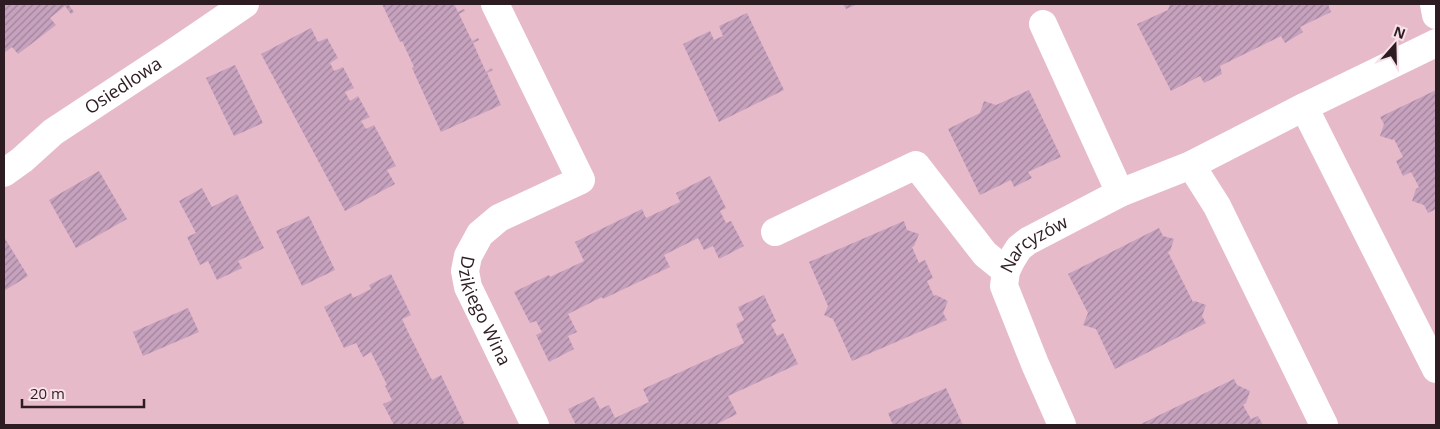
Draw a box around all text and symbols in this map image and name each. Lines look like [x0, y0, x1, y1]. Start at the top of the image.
north arrow [1370, 20, 1420, 70]
text: N [1391, 21, 1408, 43]
street label: Osiedlowa [79, 51, 166, 119]
street label: Narcyzów [994, 209, 1071, 277]
street label: Dzikiego Wina [454, 254, 517, 369]
scale bar [22, 376, 145, 408]
text: 20 m [30, 383, 65, 403]

